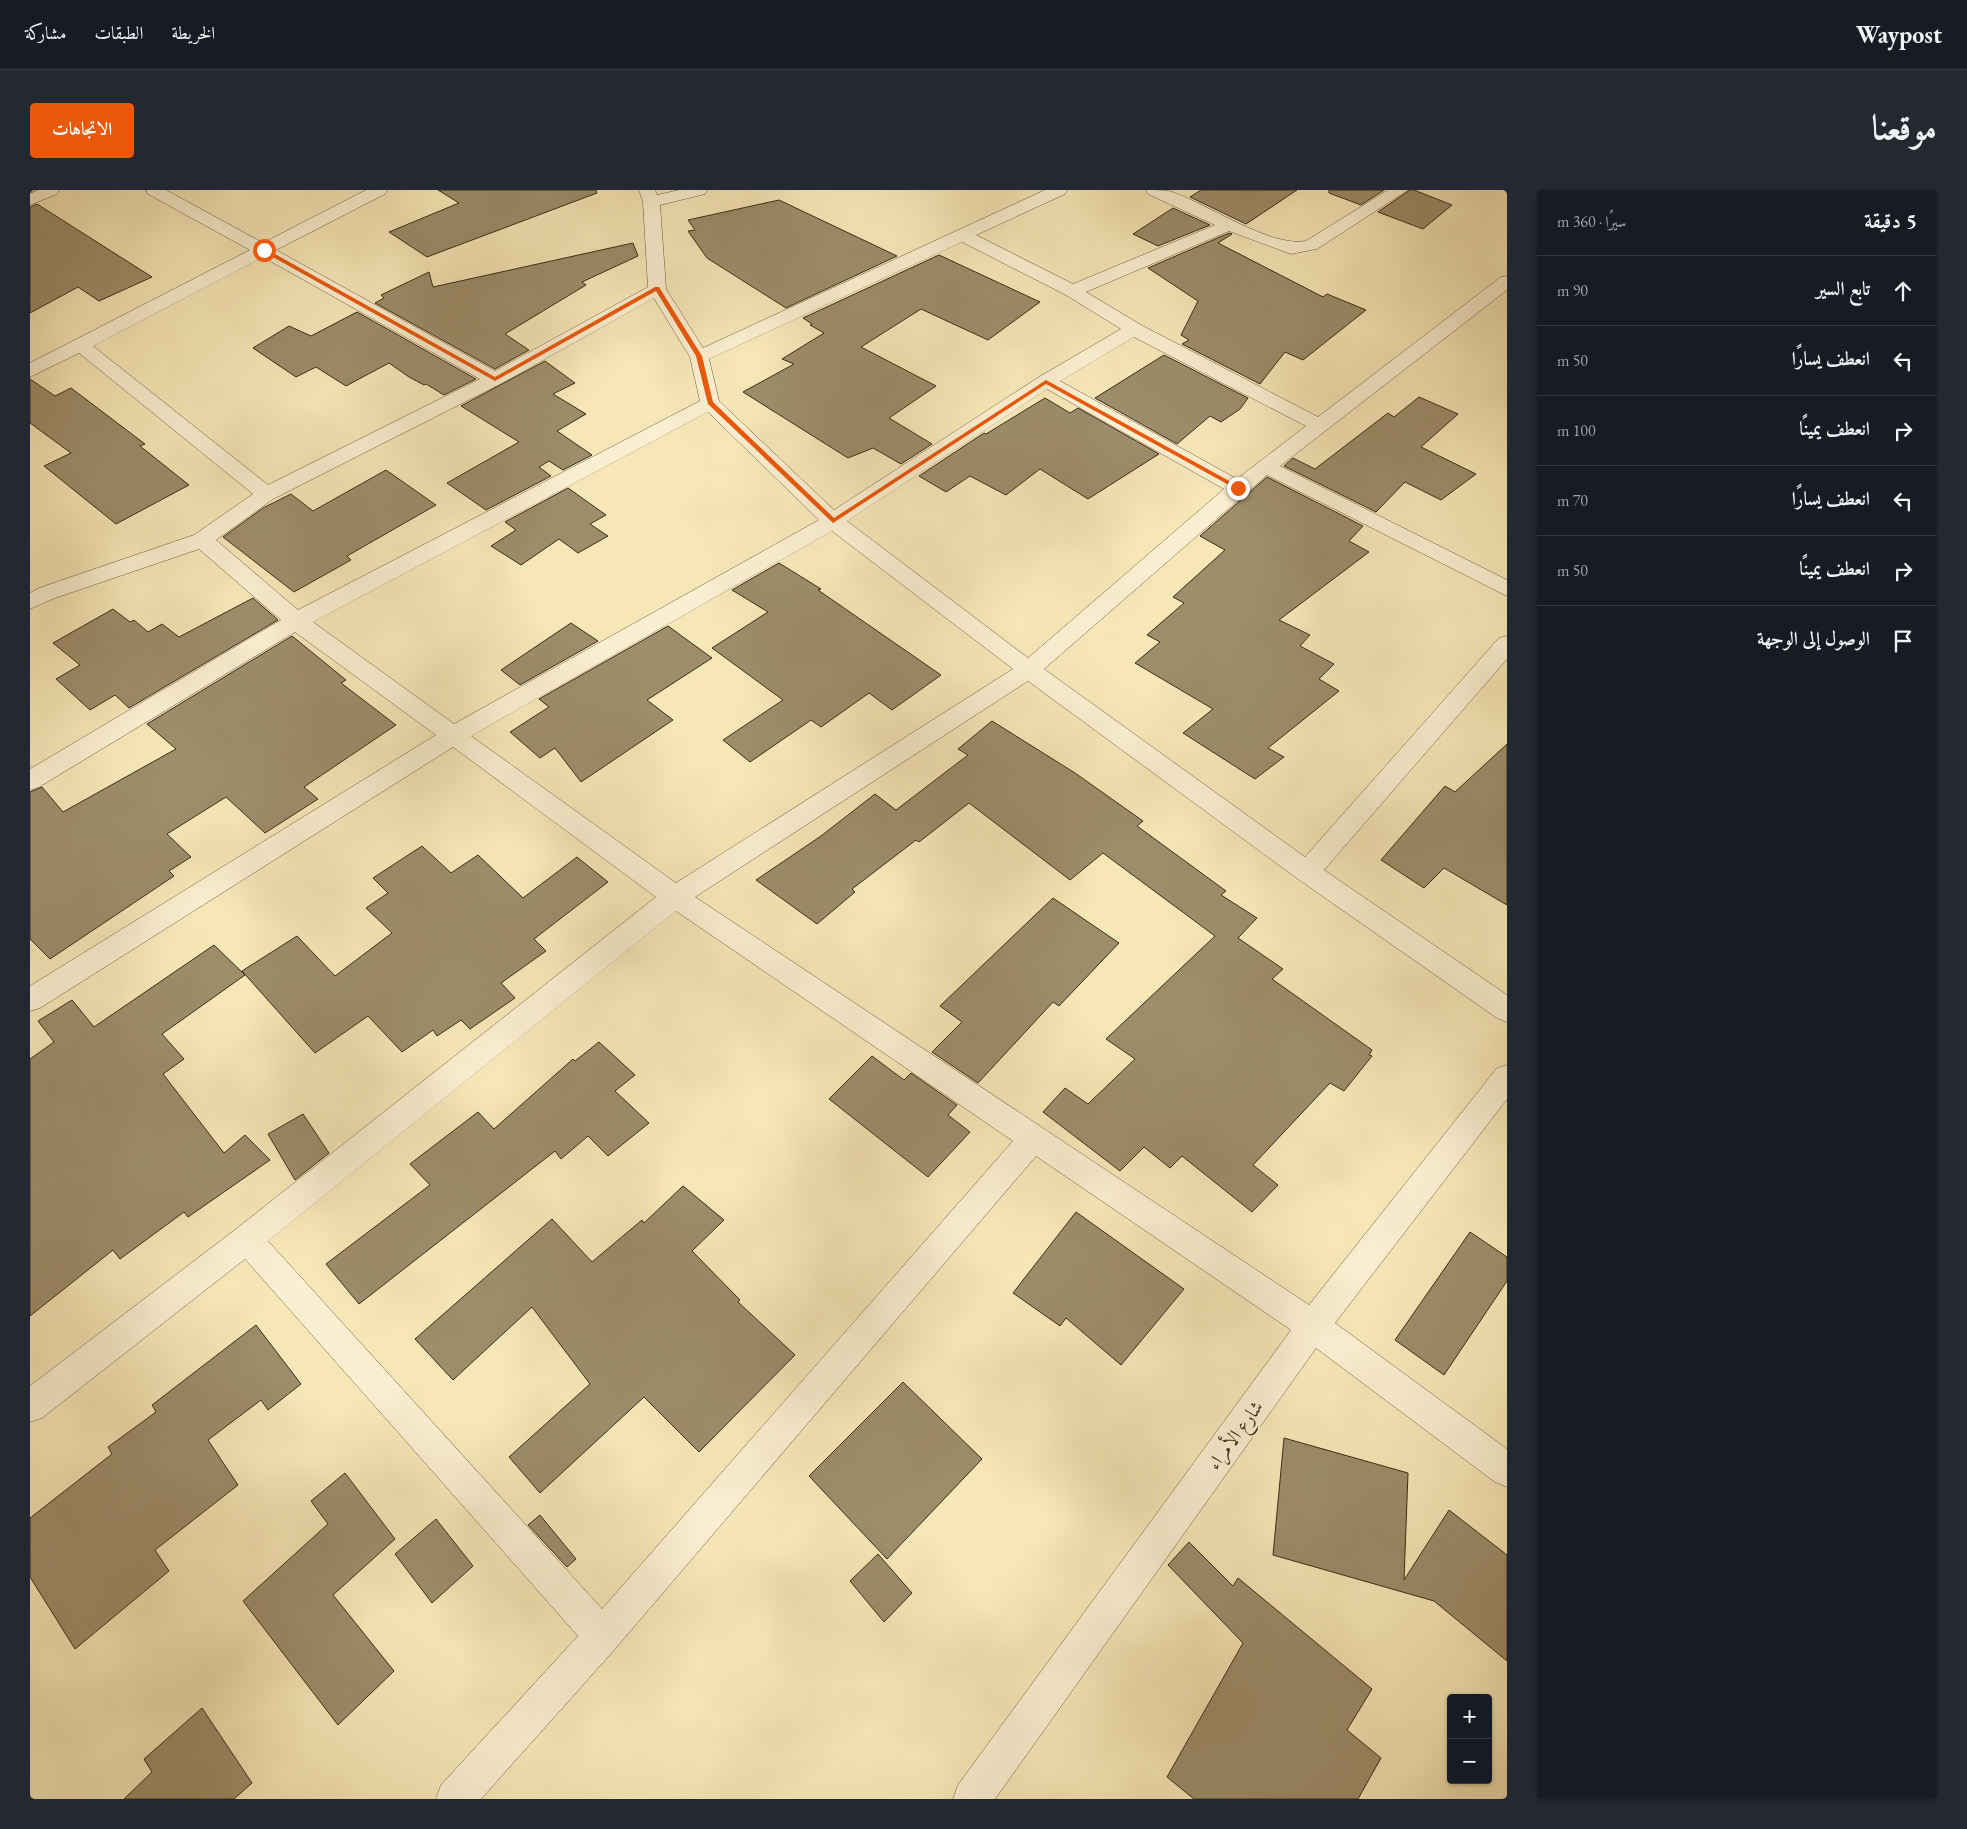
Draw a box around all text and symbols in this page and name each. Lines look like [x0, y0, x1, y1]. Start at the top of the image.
text: Waypost [1856, 19, 1942, 50]
text: مشاركة [25, 21, 66, 44]
text: الطبقات [94, 21, 143, 44]
text: الخريطة [171, 21, 215, 44]
button: الاتجاهات [30, 103, 134, 158]
text: موقعنا [1872, 104, 1937, 149]
text: 5 دقيقة [1864, 207, 1917, 234]
text: سيرًا · 360 m [1557, 211, 1627, 232]
route start [253, 239, 276, 262]
text: تابع السير [1816, 276, 1870, 301]
icon: ahead [1889, 277, 1917, 305]
text: 90 m [1557, 280, 1588, 301]
text: انعطف يسارًا [1792, 346, 1870, 371]
icon: left [1889, 347, 1917, 375]
text: 50 m [1557, 350, 1588, 371]
text: انعطف يمينًا [1799, 416, 1870, 441]
icon: right [1889, 417, 1917, 445]
text: 100 m [1557, 420, 1596, 441]
route end [1227, 477, 1250, 500]
text: انعطف يسارًا [1792, 486, 1870, 511]
icon: left [1889, 487, 1917, 515]
text: 70 m [1557, 490, 1588, 511]
text: انعطف يمينًا [1799, 556, 1870, 581]
icon: right [1889, 557, 1917, 585]
text: 50 m [1557, 560, 1588, 581]
text: الوصول إلى الوجهة [1757, 626, 1870, 651]
icon: arrive [1889, 627, 1917, 655]
street label: شارع الأمراء [1201, 1395, 1271, 1476]
map controls [1447, 1694, 1492, 1784]
button: + [1447, 1694, 1492, 1739]
button: − [1447, 1739, 1492, 1784]

